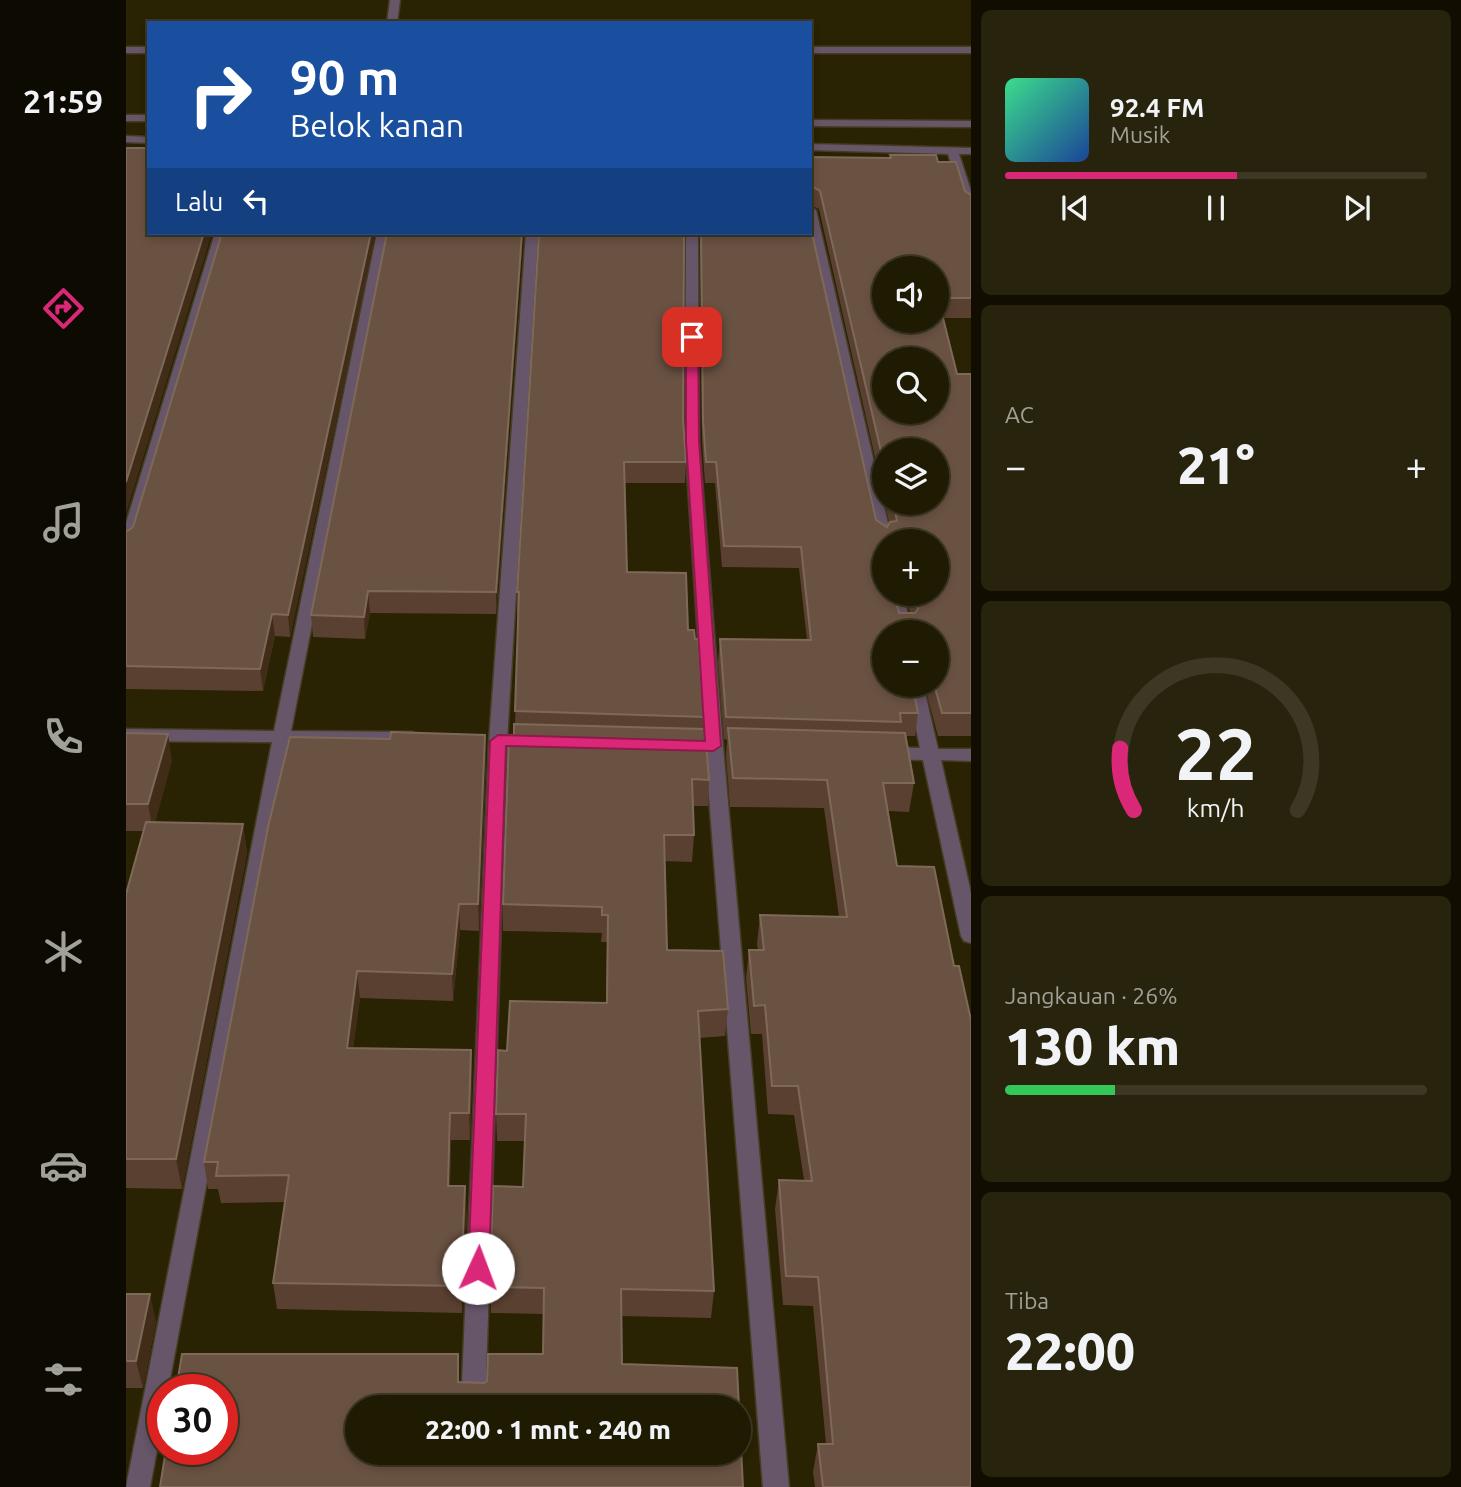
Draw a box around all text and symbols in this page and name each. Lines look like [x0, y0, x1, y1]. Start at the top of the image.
icon: right [175, 49, 266, 140]
text: 90 m [290, 49, 399, 104]
text: 21:59 [23, 83, 103, 119]
text: 92.4 FM [1110, 93, 1204, 122]
text: Belok kanan [290, 107, 464, 143]
text: Musik [1110, 122, 1170, 147]
icon: left [237, 182, 275, 220]
text: Lalu [175, 187, 223, 216]
icon: previous [1056, 189, 1094, 227]
icon: pause [1197, 189, 1235, 227]
icon: next [1338, 189, 1376, 227]
map controls [872, 256, 949, 697]
button: sound [872, 256, 949, 333]
icon: directions [39, 284, 88, 333]
pin [662, 307, 722, 367]
icon: arrive [673, 318, 711, 356]
button: search [872, 347, 949, 424]
text: AC [1005, 402, 1034, 427]
text: 21° [1177, 436, 1255, 494]
button: layers [872, 438, 949, 515]
text: − [1005, 445, 1026, 487]
text: + [1406, 445, 1427, 487]
icon: music [39, 498, 88, 547]
button: + [872, 529, 949, 606]
button: − [872, 620, 949, 697]
icon: phone [39, 712, 88, 761]
text: 22 [1175, 712, 1257, 794]
text: km/h [1187, 793, 1245, 821]
icon: climate [39, 927, 88, 976]
text: Jangkauan · 26% [1005, 983, 1177, 1008]
text: 130 km [1005, 1017, 1180, 1075]
icon: car [39, 1141, 88, 1190]
position arrow [441, 1231, 515, 1305]
text: Tiba [1005, 1288, 1049, 1313]
text: 22:00 [1005, 1322, 1135, 1380]
icon: filters [39, 1355, 88, 1404]
speed limit sign: 30 [147, 1374, 238, 1465]
text: 22:00 · 1 mnt · 240 m [425, 1415, 671, 1444]

